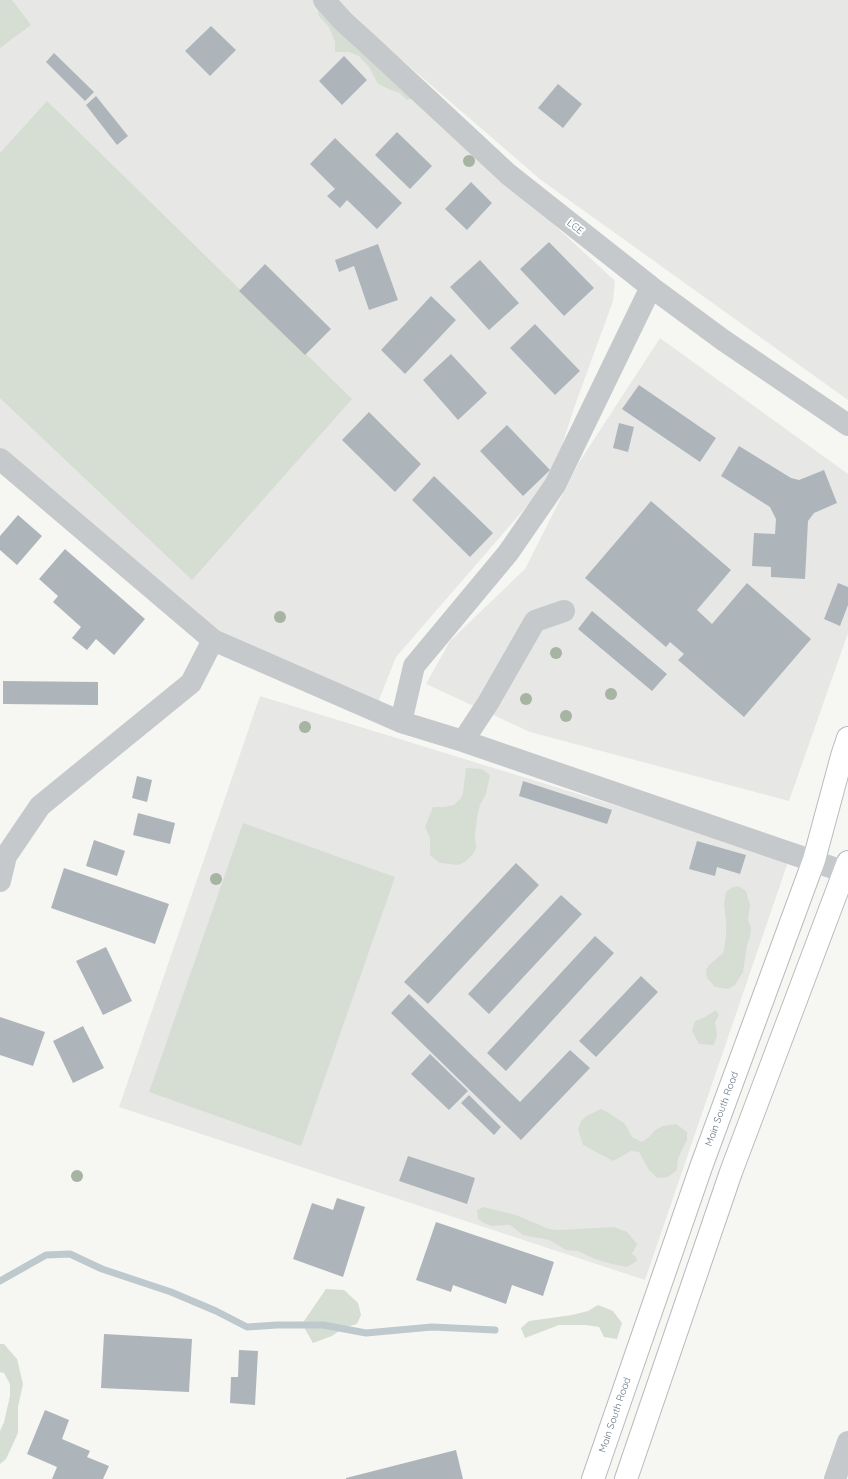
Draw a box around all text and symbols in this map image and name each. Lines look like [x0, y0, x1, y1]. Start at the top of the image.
street label: LCE [564, 217, 586, 237]
street label: Main South Road [703, 1070, 741, 1148]
street label: Main South Road [596, 1376, 634, 1454]

